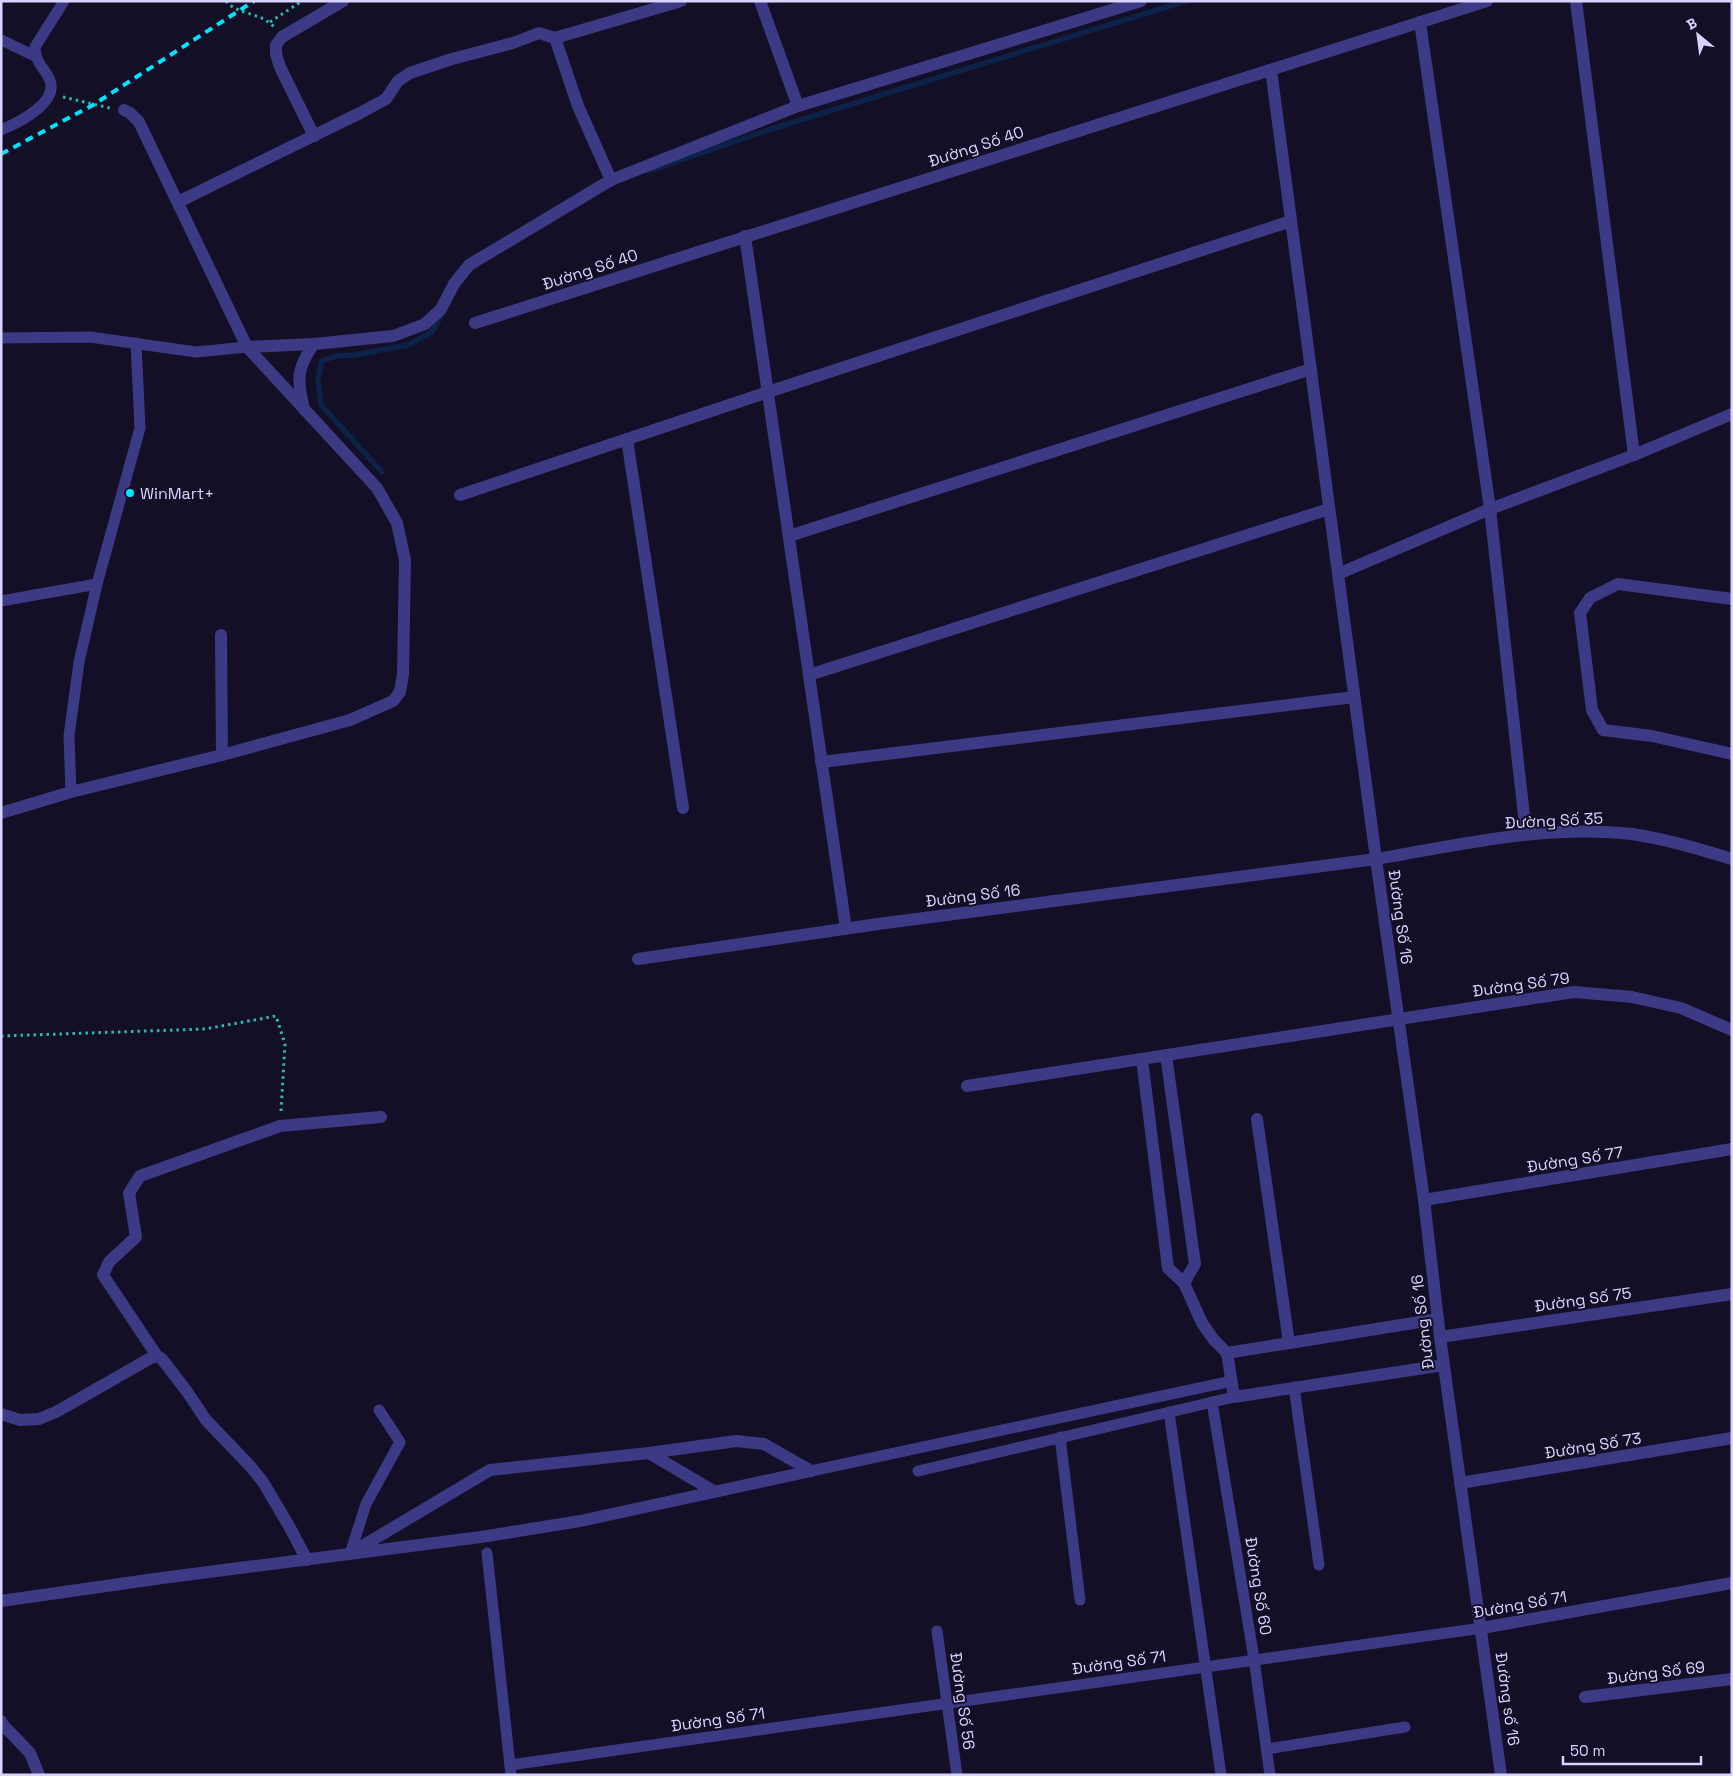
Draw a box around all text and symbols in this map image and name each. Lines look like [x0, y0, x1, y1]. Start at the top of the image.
north arrow [1673, 10, 1723, 60]
text: B [1683, 14, 1700, 34]
street label: Đường Số 40 [926, 121, 1027, 172]
street label: Đường Số 40 [540, 244, 641, 295]
place label: WinMart+ [140, 483, 214, 504]
marker: WinMart+ [124, 487, 136, 499]
street label: Đường Số 35 [1504, 807, 1604, 834]
street label: Đường Số 16 [1383, 868, 1418, 966]
street label: Đường Số 16 [924, 879, 1022, 912]
street label: Đường Số 79 [1471, 967, 1571, 1002]
street label: Đường Số 77 [1526, 1142, 1625, 1177]
street label: Đường Số 16 [1406, 1273, 1439, 1371]
street label: Đường Số 75 [1533, 1282, 1633, 1317]
street label: Đường Số 73 [1543, 1427, 1643, 1463]
street label: Đường Số 60 [1240, 1536, 1277, 1637]
street label: Đường Số 71 [1472, 1586, 1568, 1623]
street label: Đường Số 71 [1071, 1646, 1167, 1679]
street label: Đường Số 56 [945, 1651, 980, 1751]
street label: Đường số 16 [1491, 1651, 1524, 1747]
street label: Đường Số 69 [1606, 1656, 1706, 1689]
street label: Đường Số 71 [670, 1703, 766, 1736]
scale bar [1563, 1734, 1700, 1766]
text: 50 m [1570, 1741, 1605, 1760]

